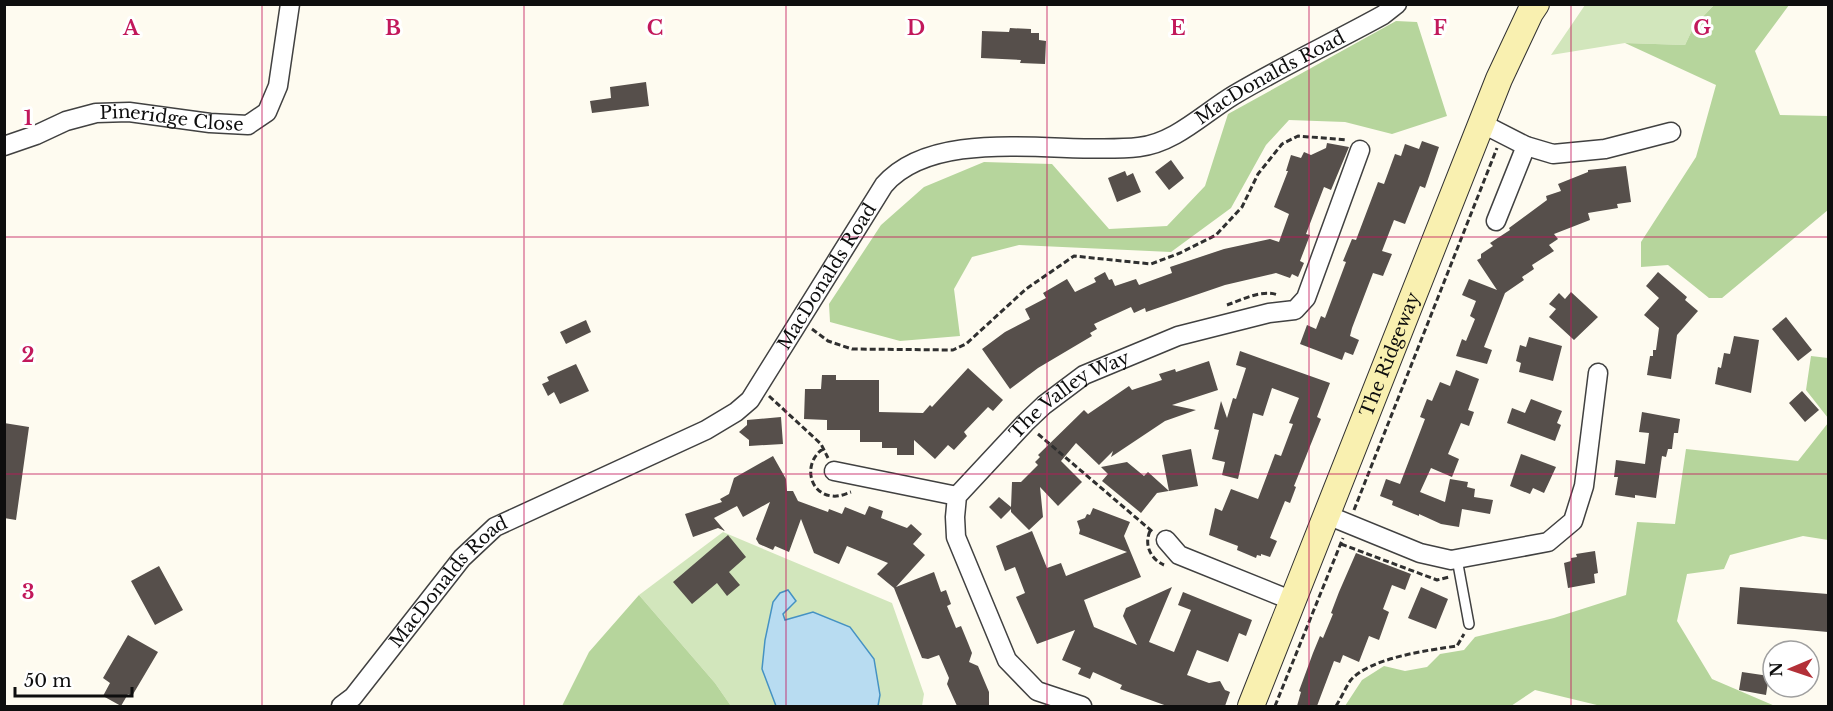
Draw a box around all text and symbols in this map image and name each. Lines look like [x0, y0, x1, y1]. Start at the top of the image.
text: A [122, 16, 140, 40]
text: B [385, 16, 401, 40]
text: C [647, 16, 663, 40]
text: D [907, 16, 925, 40]
text: E [1170, 16, 1186, 40]
text: F [1433, 16, 1447, 40]
text: G [1693, 16, 1711, 40]
street label: MacDonalds Road [1191, 26, 1349, 129]
street label: Pineridge Close [99, 101, 244, 136]
text: 1 [24, 106, 33, 130]
street label: MacDonalds Road [773, 199, 881, 354]
street label: The Ridgeway [1356, 289, 1425, 420]
text: 2 [21, 343, 35, 367]
street label: The Valley Way [1005, 346, 1133, 443]
street label: MacDonalds Road [385, 512, 511, 652]
text: 3 [22, 580, 34, 604]
north arrow [1761, 639, 1821, 699]
scale bar [15, 660, 132, 698]
text: N [1766, 662, 1786, 677]
text: 50 m [24, 670, 72, 692]

